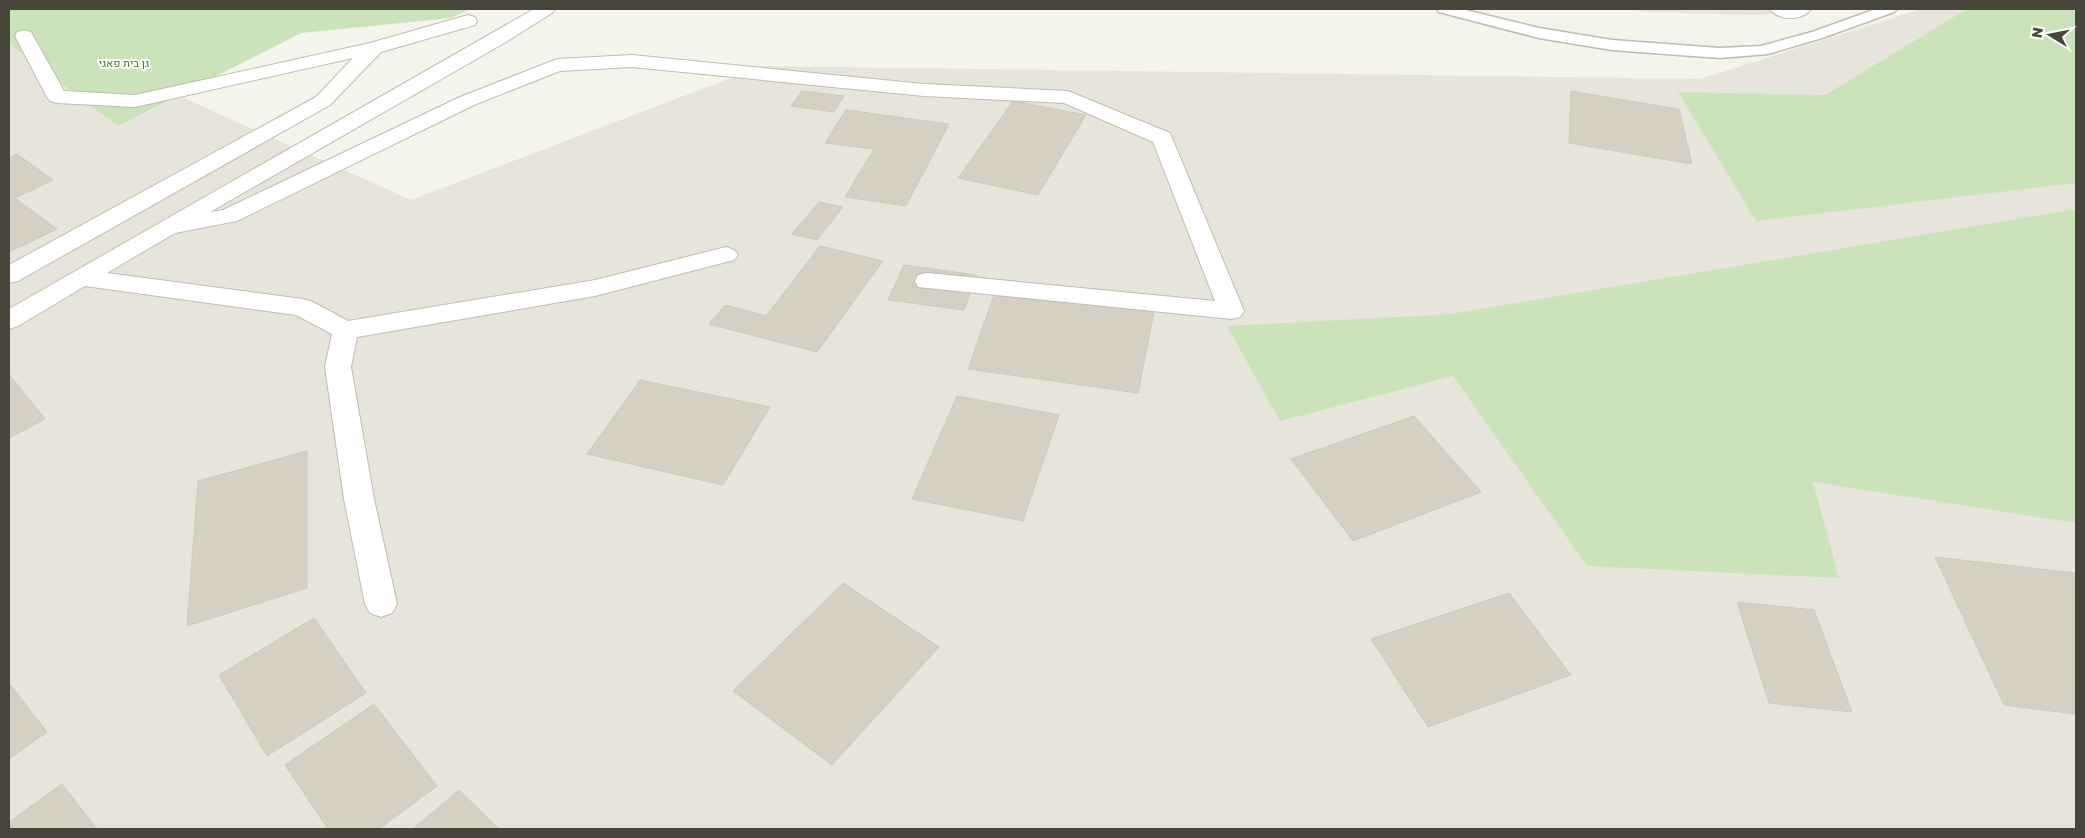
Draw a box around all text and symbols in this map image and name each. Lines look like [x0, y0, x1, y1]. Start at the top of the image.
north arrow [2025, 10, 2075, 60]
text: N [2027, 26, 2046, 39]
park label: גן בית פאגי [99, 56, 149, 69]

